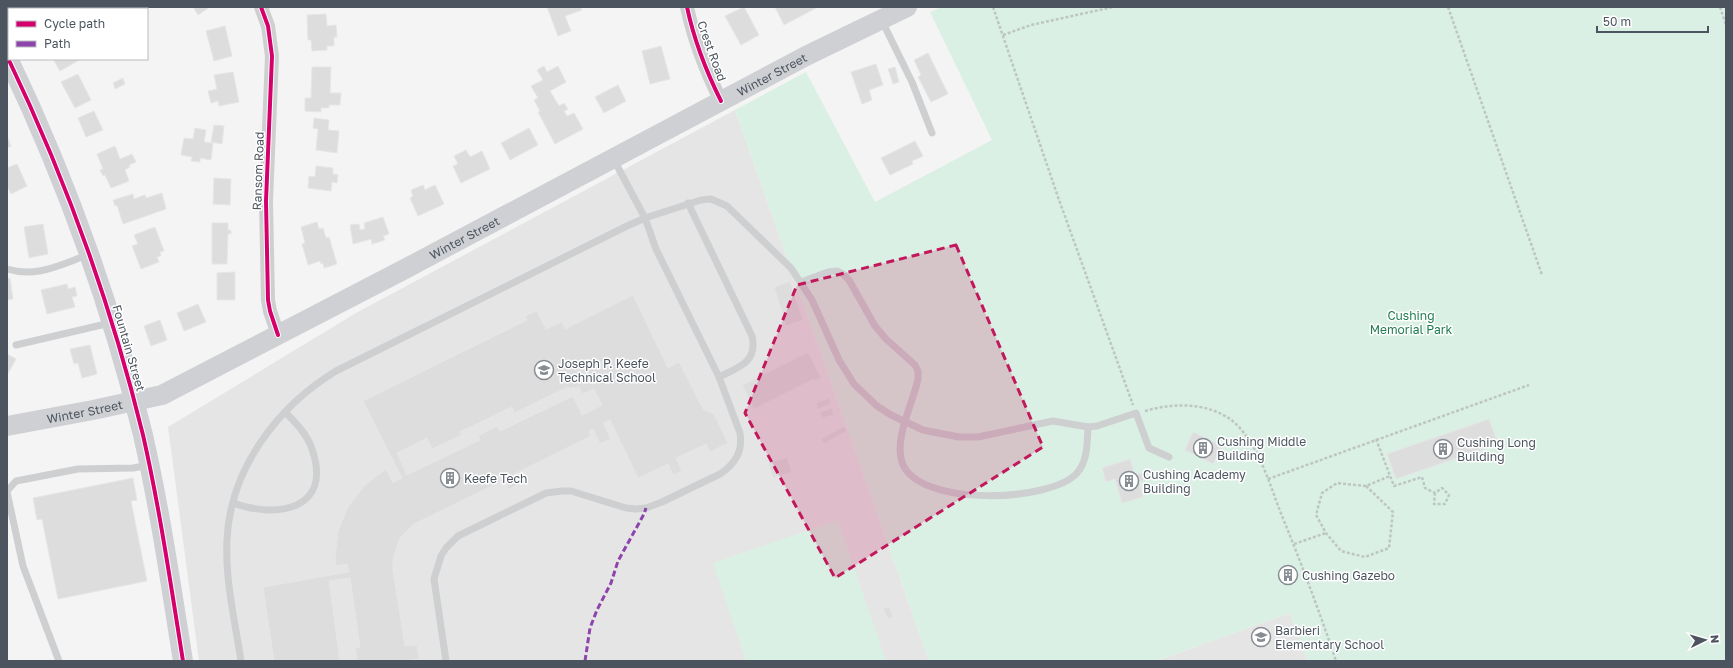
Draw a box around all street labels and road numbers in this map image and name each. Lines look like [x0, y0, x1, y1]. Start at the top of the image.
street label: Crest Road [694, 19, 730, 83]
street label: Winter Street [734, 49, 809, 99]
street label: Ransom Road [249, 131, 267, 211]
street label: Winter Street [427, 213, 502, 262]
street label: Fountain Street [109, 303, 149, 393]
street label: Winter Street [45, 396, 124, 426]

